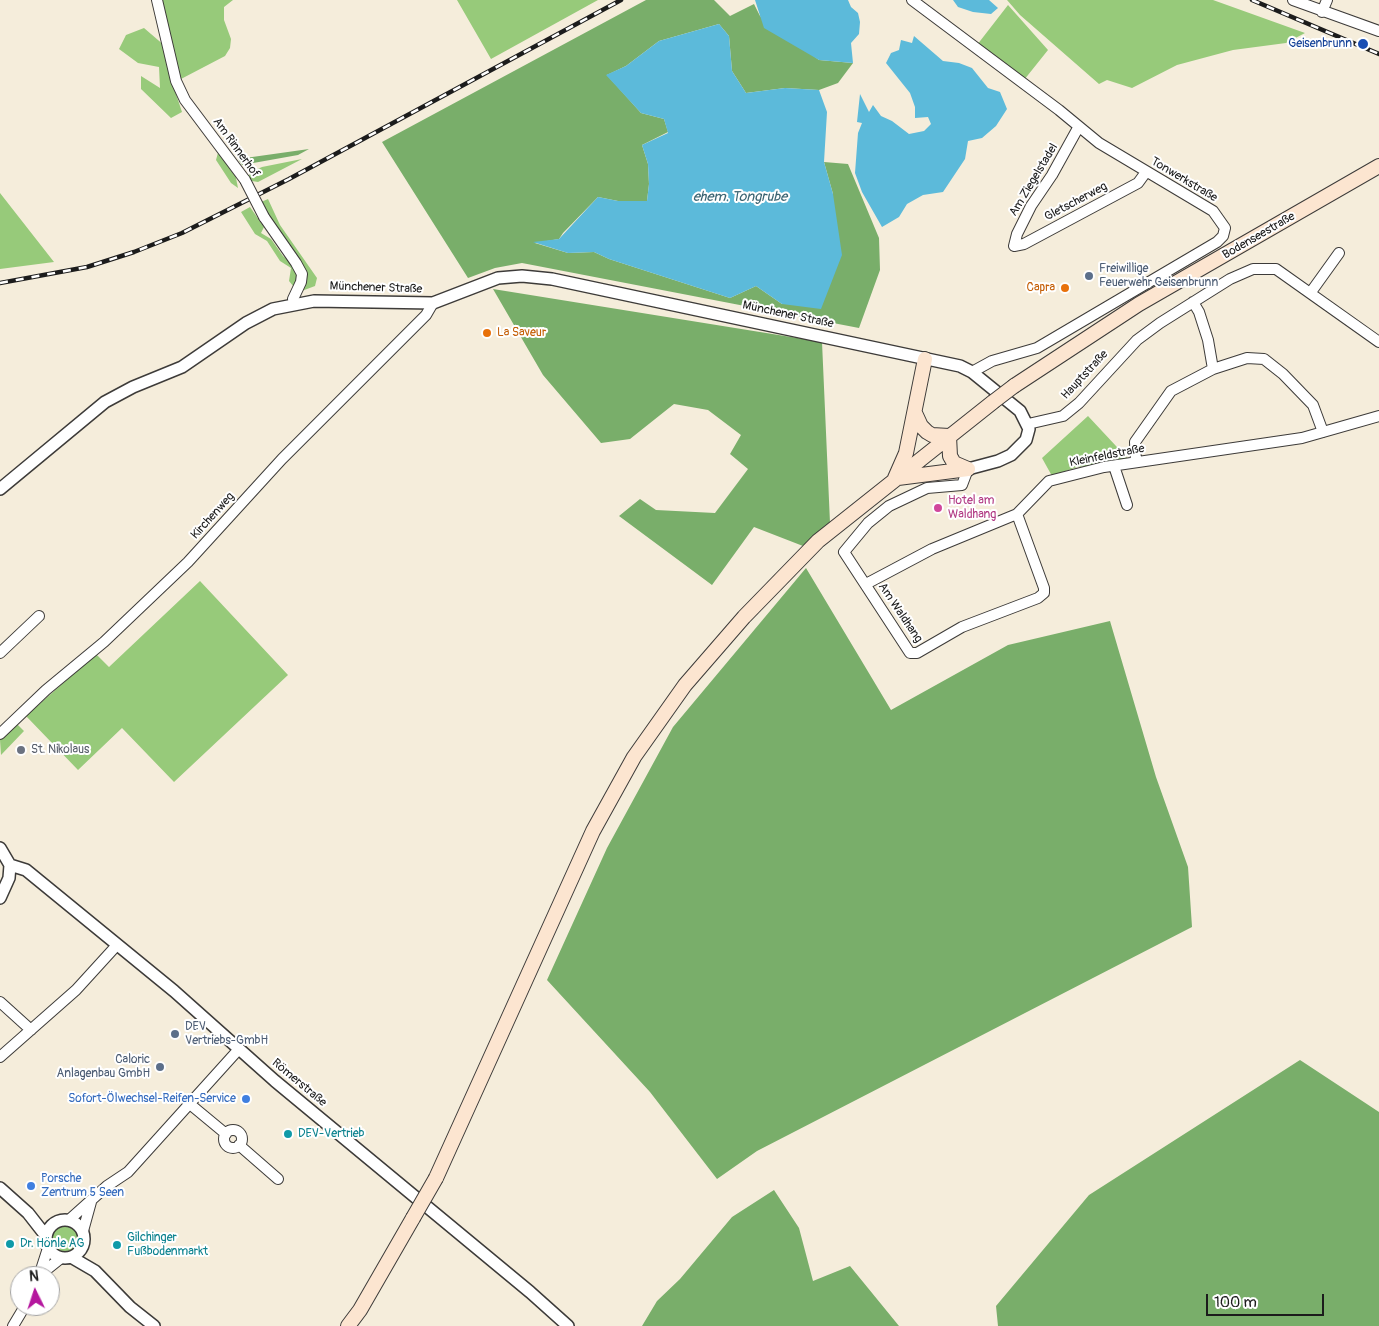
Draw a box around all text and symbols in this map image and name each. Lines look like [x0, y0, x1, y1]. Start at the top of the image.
place label: Geisenbrunn [1288, 37, 1352, 51]
marker: Geisenbrunn [1356, 37, 1370, 51]
street label: Am Rinnerhof [209, 115, 263, 181]
street label: Am Ziegelstadel [1007, 141, 1061, 219]
street label: Tonwerkstraße [1148, 154, 1220, 206]
street label: Gletscherweg [1042, 179, 1110, 225]
water label: ehem. Tongrube [693, 189, 787, 205]
street label: Bodenseestraße [1220, 209, 1298, 263]
place label: Freiwillige Feuerwehr Geisenbrunn [1099, 262, 1218, 290]
marker: Freiwillige Feuerwehr Geisenbrunn [1083, 270, 1095, 282]
street label: Münchener Straße [329, 279, 423, 297]
place label: Capra [1026, 281, 1055, 295]
marker: Capra [1059, 282, 1071, 294]
street label: Münchener Straße [741, 298, 835, 332]
place label: La Saveur [497, 326, 546, 340]
marker: La Saveur [481, 327, 493, 339]
street label: Hauptstraße [1059, 347, 1111, 403]
street label: Kleinfeldstraße [1068, 442, 1146, 470]
street label: Kirchenweg [188, 490, 238, 542]
place label: Hotel am Waldhang [948, 494, 996, 522]
marker: Hotel am Waldhang [932, 502, 944, 514]
street label: Am Waldhang [875, 580, 925, 646]
place label: St. Nikolaus [31, 743, 89, 757]
marker: St. Nikolaus [15, 744, 27, 756]
place label: DEV Vertriebs-GmbH [185, 1020, 268, 1048]
marker: DEV Vertriebs-GmbH [169, 1028, 181, 1040]
place label: Caloric Anlagenbau GmbH [57, 1053, 150, 1081]
street label: Römerstraße [269, 1056, 329, 1110]
marker: Caloric Anlagenbau GmbH [154, 1061, 166, 1073]
place label: Sofort-Ölwechsel-Reifen-Service [68, 1092, 236, 1106]
marker: Sofort-Ölwechsel-Reifen-Service [240, 1093, 252, 1105]
place label: DEV-Vertrieb [298, 1127, 365, 1141]
marker: DEV-Vertrieb [282, 1128, 294, 1140]
place label: Porsche Zentrum 5 Seen [41, 1172, 124, 1200]
marker: Porsche Zentrum 5 Seen [25, 1180, 37, 1192]
place label: Gilchinger Fußbodenmarkt [127, 1231, 208, 1259]
place label: Dr. Hönle AG [20, 1237, 84, 1251]
marker: Dr. Hönle AG [4, 1238, 16, 1250]
marker: Gilchinger Fußbodenmarkt [111, 1239, 123, 1251]
north arrow [10, 1266, 60, 1316]
text: N [29, 1268, 39, 1285]
scale bar [1209, 1284, 1326, 1316]
text: 100 m [1214, 1293, 1257, 1312]

